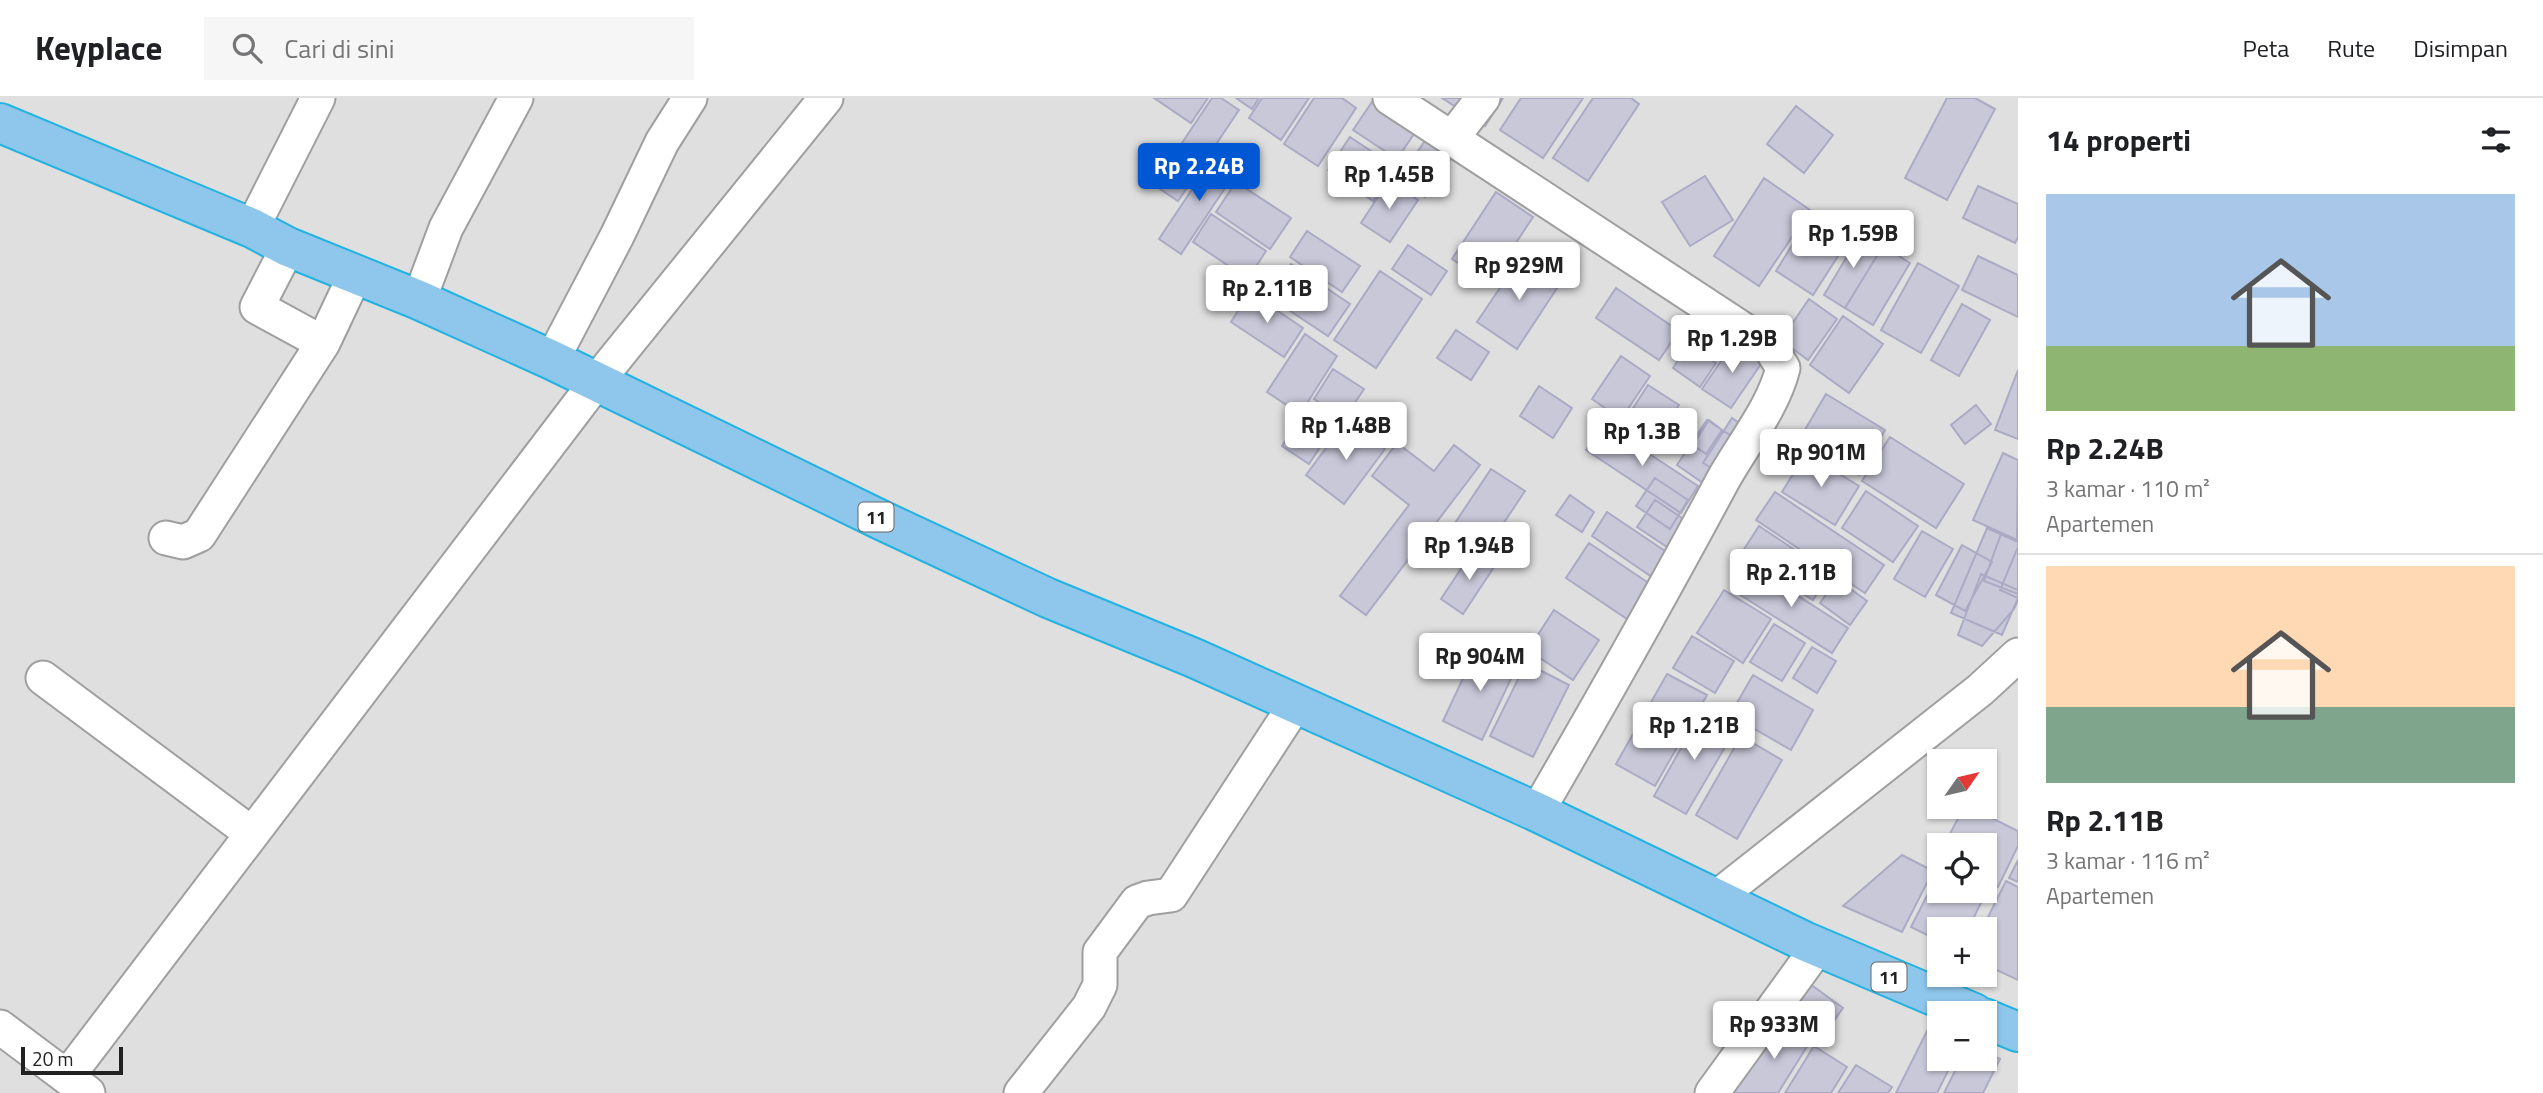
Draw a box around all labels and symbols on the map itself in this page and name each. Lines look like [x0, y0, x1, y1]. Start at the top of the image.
pin: Rp 2.24B [1127, 144, 1271, 203]
pin: Rp 1.45B [1317, 152, 1461, 211]
pin: Rp 1.59B [1781, 211, 1925, 270]
pin: Rp 929M [1454, 242, 1584, 302]
pin: Rp 2.11B [1195, 266, 1339, 325]
pin: Rp 1.29B [1660, 316, 1804, 375]
pin: Rp 1.48B [1274, 402, 1418, 462]
pin: Rp 1.3B [1577, 408, 1707, 468]
pin: Rp 901M [1756, 430, 1886, 489]
road number: 11 [858, 502, 894, 531]
pin: Rp 1.94B [1397, 522, 1541, 582]
pin: Rp 2.11B [1719, 550, 1863, 609]
pin: Rp 904M [1415, 634, 1545, 693]
pin: Rp 1.21B [1622, 702, 1766, 762]
north arrow [1927, 749, 1997, 819]
road number: 11 [1871, 962, 1906, 992]
pin: Rp 933M [1709, 1002, 1839, 1061]
scale bar [21, 1044, 122, 1076]

